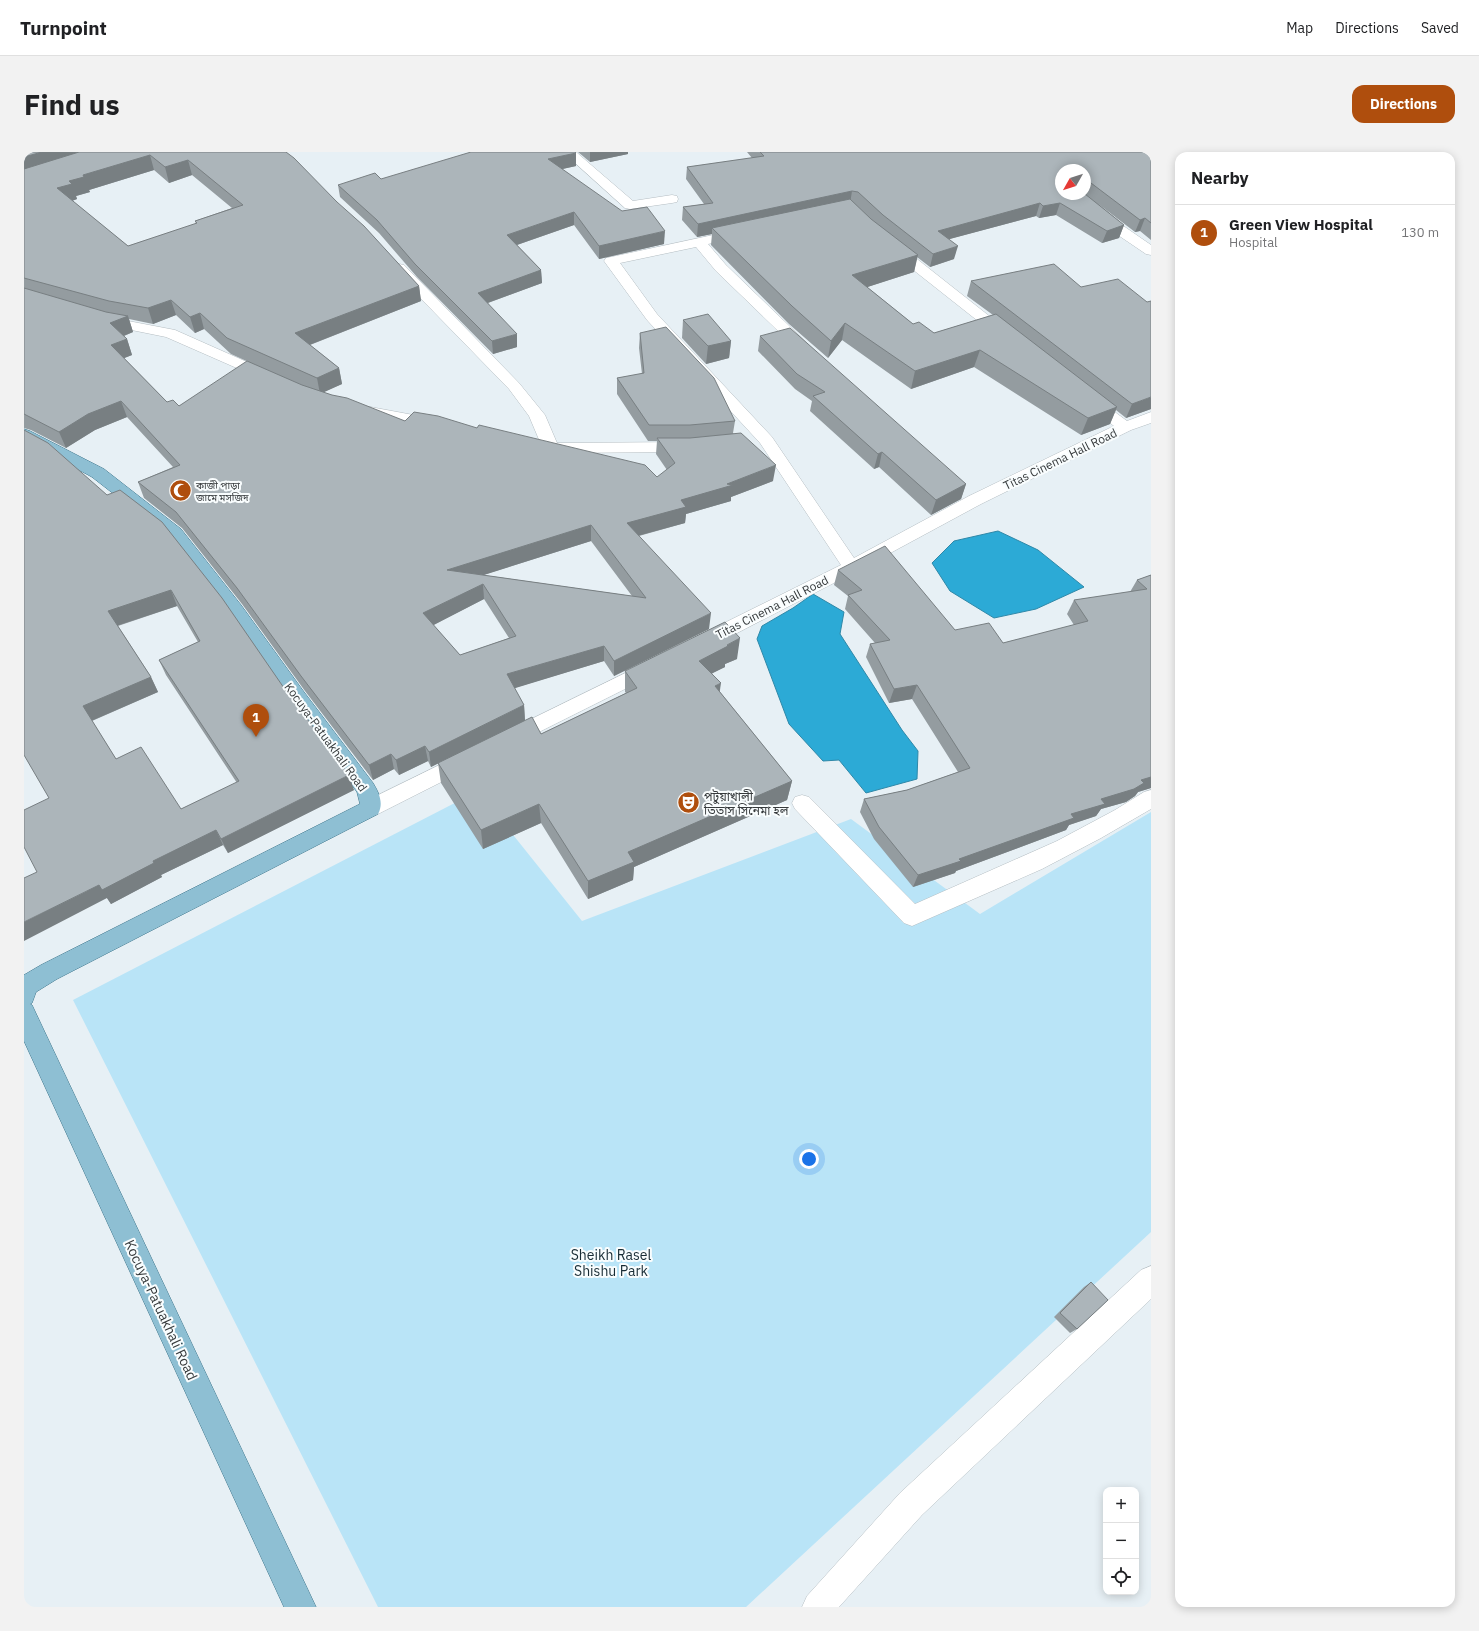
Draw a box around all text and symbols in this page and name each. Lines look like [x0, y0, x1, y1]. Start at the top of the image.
text: Turnpoint [20, 16, 107, 40]
text: Map [1286, 19, 1313, 37]
text: Directions [1335, 19, 1399, 37]
text: Saved [1421, 19, 1459, 37]
button: Directions [1352, 85, 1455, 123]
text: Find us [24, 86, 120, 123]
north arrow [1055, 164, 1091, 200]
text: Nearby [1191, 167, 1249, 189]
text: Green View Hospital [1229, 215, 1373, 234]
text: 1 [1200, 224, 1208, 241]
text: 130 m [1401, 224, 1439, 241]
text: Hospital [1229, 234, 1278, 251]
street label: Titas Cinema Hall Road [1001, 425, 1119, 493]
mosque icon: কাজী পাড়া জামে মসজিদ [167, 478, 193, 504]
place label: কাজী পাড়া জামে মসজিদ [195, 479, 249, 504]
street label: Titas Cinema Hall Road [713, 572, 831, 642]
street label: Kocuya-Patuakhali Road [281, 680, 371, 794]
pin: 1 [243, 704, 269, 737]
place label: পটুয়াখালী তিতাস সিনেমা হল [703, 789, 789, 818]
theatre icon: পটুয়াখালী তিতাস সিনেমা হল [675, 790, 701, 816]
your location [799, 1149, 819, 1169]
street label: Kocuya-Patuakhali Road [121, 1237, 201, 1383]
park label: Sheikh Rasel Shishu Park [571, 1246, 651, 1280]
map controls [1103, 1487, 1139, 1595]
button: + [1103, 1487, 1139, 1523]
button: − [1103, 1523, 1139, 1559]
button: locate [1103, 1559, 1139, 1595]

